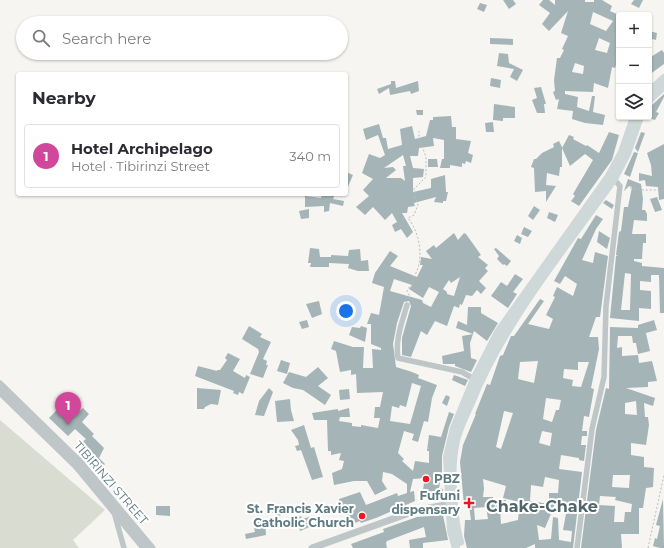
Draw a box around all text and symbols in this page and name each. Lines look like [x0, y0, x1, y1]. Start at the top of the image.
map controls [616, 12, 652, 120]
button: + [616, 12, 652, 48]
search box [16, 16, 348, 60]
icon: search [30, 27, 52, 49]
text: Search here [62, 29, 151, 48]
button: − [616, 48, 652, 84]
button: layers [616, 84, 652, 120]
text: Nearby [32, 88, 96, 108]
text: Hotel Archipelago [71, 139, 213, 158]
text: 1 [43, 148, 49, 164]
text: 340 m [289, 148, 331, 164]
text: Hotel · Tibirinzi Street [71, 158, 210, 174]
your location [336, 301, 356, 321]
pin: 1 [55, 392, 81, 425]
street label: TIBIRINZI STREET [71, 438, 152, 528]
place label: PBZ [434, 471, 460, 486]
marker: PBZ [421, 474, 431, 484]
place label: Fufuni dispensary [391, 488, 461, 517]
marker: Fufuni dispensary [463, 497, 475, 509]
district label: Chake-Chake [486, 497, 598, 516]
place label: St. Francis Xavier Catholic Church [247, 501, 354, 530]
marker: St. Francis Xavier Catholic Church [357, 511, 367, 521]

